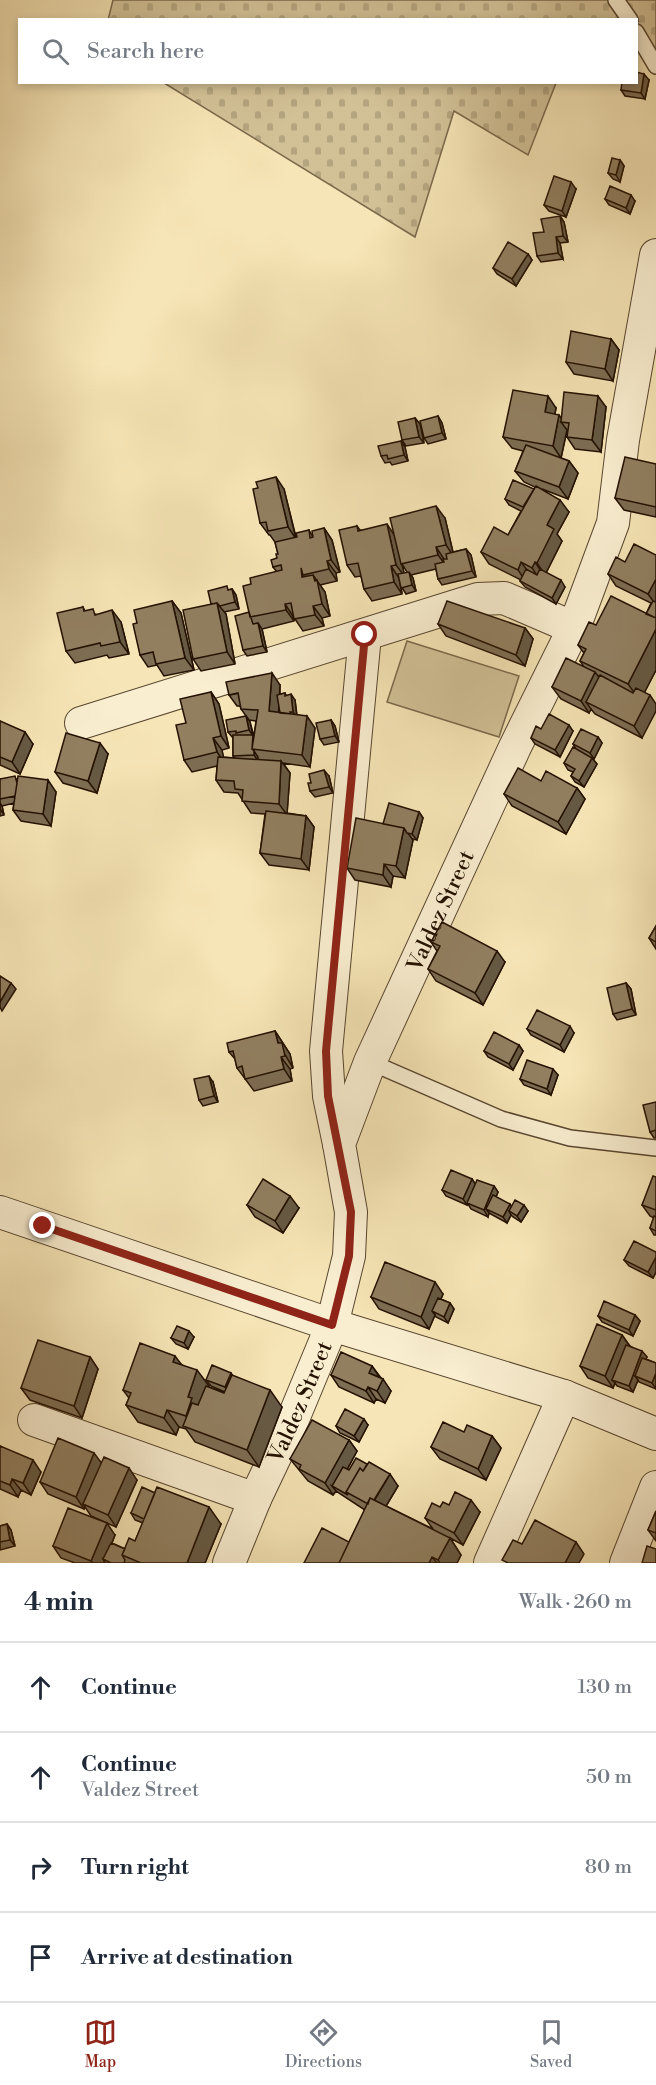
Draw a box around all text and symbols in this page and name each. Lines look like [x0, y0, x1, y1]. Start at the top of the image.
search box [18, 18, 638, 84]
icon: search [39, 35, 72, 68]
text: Search here [87, 38, 204, 65]
route start [351, 621, 377, 647]
street label: Valdez Street [401, 846, 481, 977]
route end [29, 1212, 55, 1238]
street label: Valdez Street [262, 1337, 339, 1469]
text: 4 min [24, 1586, 94, 1618]
text: Walk · 260 m [519, 1590, 632, 1615]
icon: ahead [24, 1671, 57, 1704]
text: Continue [81, 1674, 177, 1701]
text: 130 m [577, 1675, 632, 1700]
text: Continue [81, 1751, 177, 1778]
icon: ahead [24, 1761, 57, 1794]
text: 50 m [586, 1765, 632, 1790]
text: Valdez Street [81, 1778, 199, 1803]
icon: right [24, 1851, 57, 1884]
text: Turn right [81, 1854, 189, 1881]
text: 80 m [585, 1855, 632, 1880]
icon: arrive [24, 1941, 57, 1974]
text: Arrive at destination [81, 1944, 293, 1971]
tab: Map [84, 2016, 117, 2072]
tab: Directions [285, 2016, 362, 2072]
tab: Saved [530, 2016, 572, 2072]

